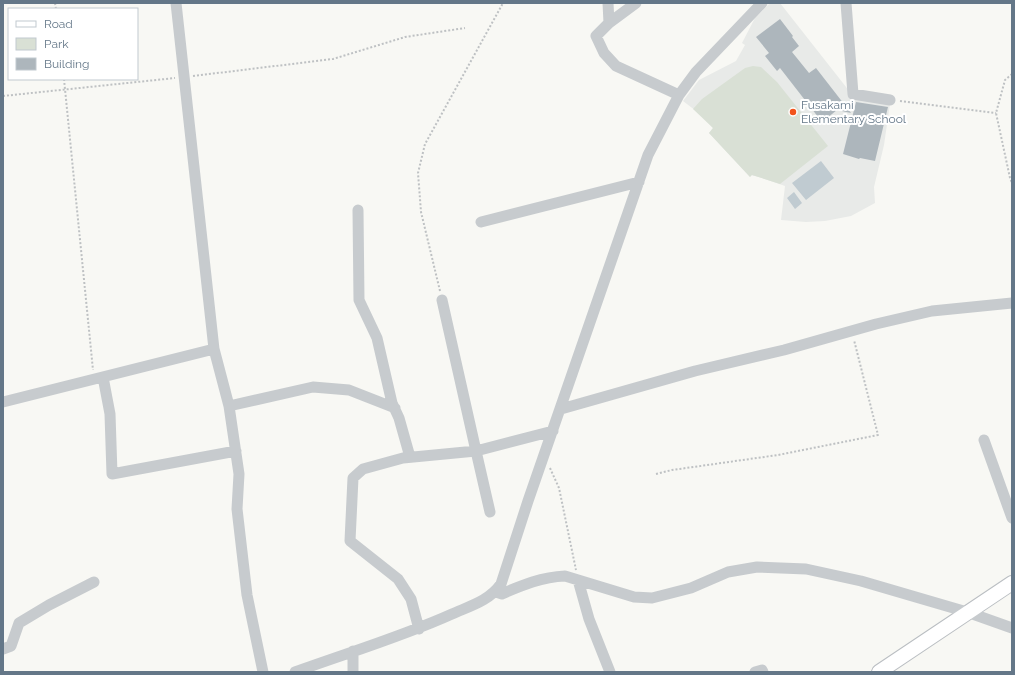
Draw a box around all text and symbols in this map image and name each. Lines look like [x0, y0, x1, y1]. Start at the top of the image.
legend [8, 8, 138, 80]
text: Road [44, 17, 73, 31]
text: Park [44, 37, 69, 51]
text: Building [44, 57, 90, 71]
place label: Fusakami Elementary School [801, 98, 907, 126]
marker: Fusakami Elementary School [788, 107, 798, 117]

